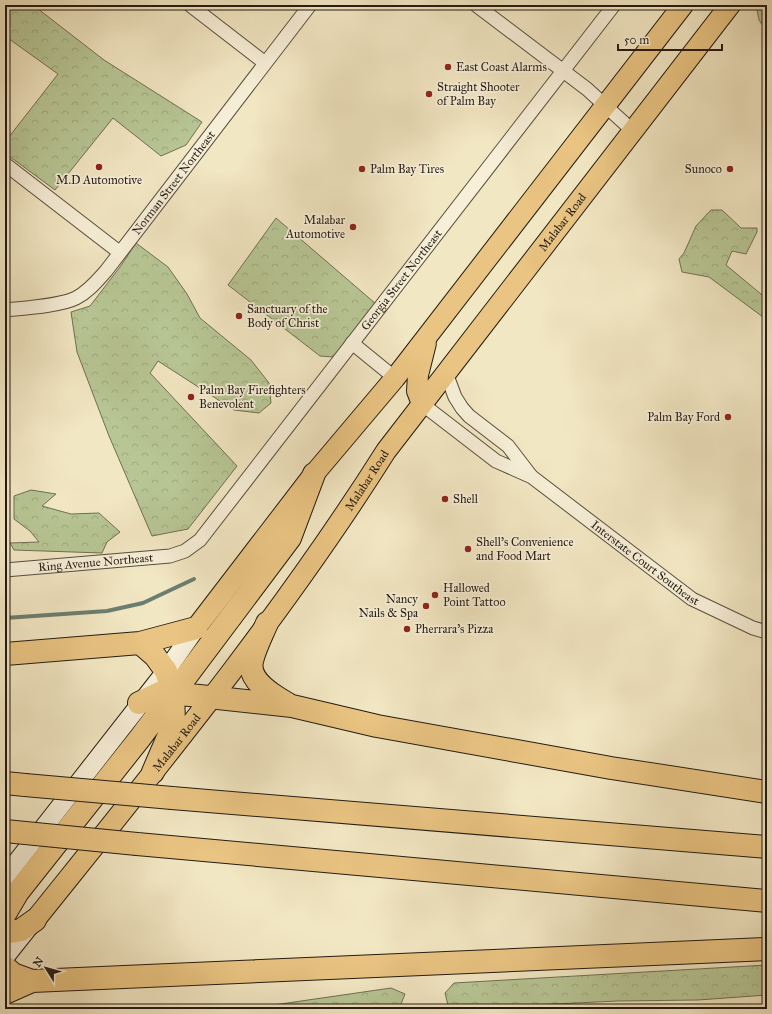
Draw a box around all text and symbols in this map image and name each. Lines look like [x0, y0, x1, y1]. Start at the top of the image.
scale bar [618, 26, 722, 52]
text: 50 m [624, 33, 649, 47]
place label: East Coast Alarms [456, 60, 547, 74]
marker: East Coast Alarms [443, 62, 453, 72]
place label: Straight Shooter of Palm Bay [437, 80, 520, 108]
marker: Straight Shooter of Palm Bay [424, 89, 434, 99]
street label: Norman Street Northeast [129, 127, 218, 238]
marker: M.D Automotive [94, 162, 104, 172]
place label: Palm Bay Tires [370, 162, 444, 176]
place label: Sunoco [685, 162, 722, 176]
marker: Palm Bay Tires [357, 164, 367, 174]
marker: Sunoco [725, 164, 735, 174]
place label: M.D Automotive [56, 173, 142, 187]
street label: Malabar Road [536, 191, 589, 254]
place label: Malabar Automotive [285, 213, 345, 241]
marker: Malabar Automotive [348, 222, 358, 232]
street label: Georgia Street Northeast [358, 226, 445, 333]
place label: Sanctuary of the Body of Christ [247, 302, 328, 330]
marker: Sanctuary of the Body of Christ [234, 311, 244, 321]
place label: Palm Bay Firefighters Benevolent [199, 383, 306, 411]
marker: Palm Bay Firefighters Benevolent [186, 392, 196, 402]
place label: Palm Bay Ford [647, 410, 720, 424]
marker: Palm Bay Ford [723, 412, 733, 422]
street label: Malabar Road [342, 448, 392, 513]
place label: Shell [453, 492, 479, 506]
marker: Shell [440, 494, 450, 504]
street label: Interstate Court Southeast [588, 518, 702, 609]
place label: Shell's Convenience and Food Mart [476, 535, 573, 563]
marker: Shell's Convenience and Food Mart [463, 544, 473, 554]
street label: Ring Avenue Northeast [38, 550, 154, 574]
place label: Hallowed Point Tattoo [443, 581, 506, 609]
marker: Hallowed Point Tattoo [430, 590, 440, 600]
place label: Nancy Nails & Spa [359, 592, 419, 620]
marker: Nancy Nails & Spa [421, 601, 431, 611]
place label: Pherrara's Pizza [415, 622, 494, 636]
marker: Pherrara's Pizza [402, 624, 412, 634]
street label: Malabar Road [150, 711, 204, 774]
north arrow [26, 948, 66, 988]
text: N [30, 954, 47, 970]

